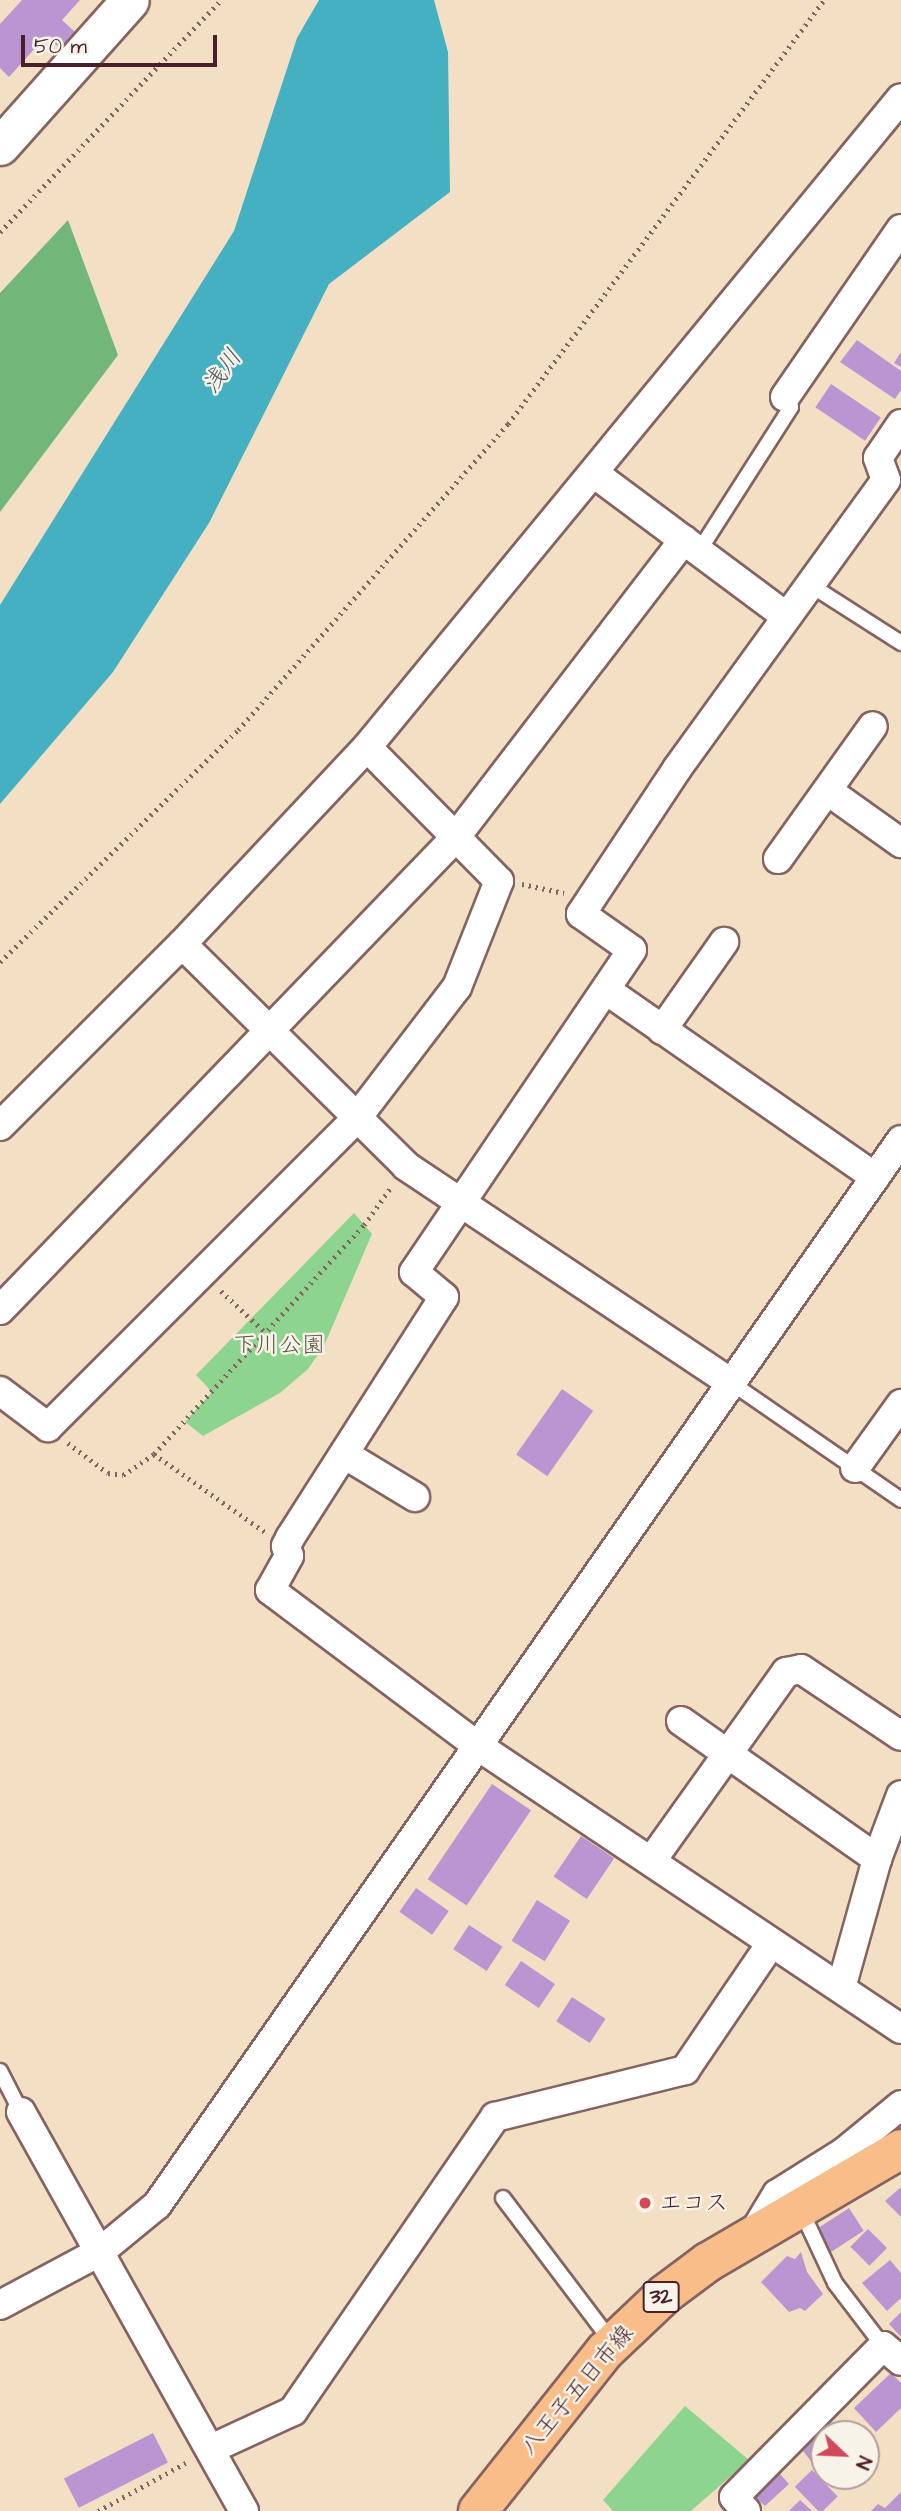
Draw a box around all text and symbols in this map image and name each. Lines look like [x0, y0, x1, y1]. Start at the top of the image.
scale bar [24, 21, 220, 65]
text: 50 m [34, 32, 87, 61]
water label: 浅川 [197, 344, 249, 400]
park label: 下川公園 [233, 1331, 325, 1359]
place label: エコス [659, 2189, 728, 2217]
marker: エコス [637, 2195, 653, 2211]
road number: 32 [642, 2280, 680, 2314]
street label: 八王子五日市線 [515, 2319, 639, 2461]
north arrow [810, 2420, 880, 2490]
text: N [848, 2452, 878, 2473]

